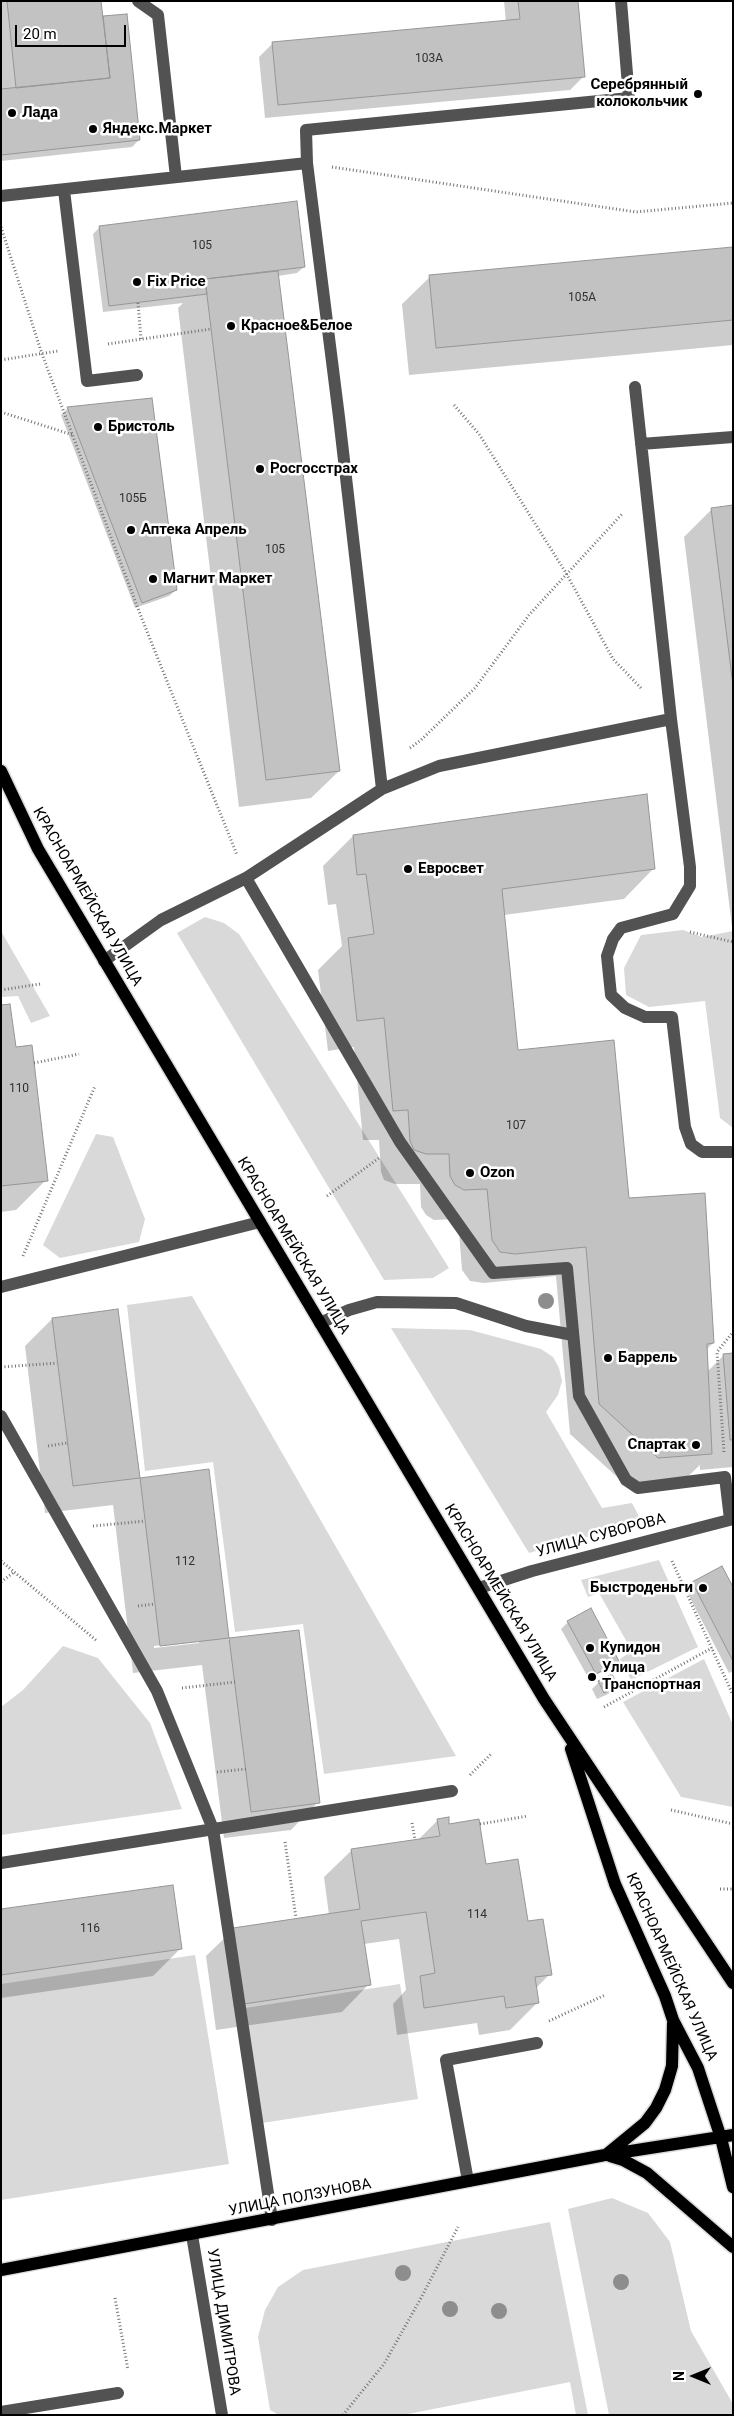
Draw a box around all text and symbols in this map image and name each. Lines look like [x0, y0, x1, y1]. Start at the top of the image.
scale bar [18, 15, 129, 47]
text: 20 m [23, 25, 57, 43]
house number: 103А [415, 52, 443, 66]
place label: Серебрянный колокольчик [590, 76, 688, 111]
marker: Серебрянный колокольчик [692, 88, 704, 100]
place label: Лада [22, 104, 58, 122]
marker: Лада [6, 107, 18, 119]
place label: Яндекс.Маркет [103, 120, 212, 138]
marker: Яндекс.Маркет [87, 123, 99, 135]
house number: 105 [192, 239, 212, 253]
place label: Fix Price [147, 273, 206, 291]
marker: Fix Price [131, 276, 143, 288]
house number: 105А [568, 291, 596, 305]
place label: Красное&Белое [241, 317, 352, 335]
marker: Красное&Белое [225, 320, 237, 332]
place label: Бристоль [108, 418, 175, 436]
marker: Бристоль [92, 421, 104, 433]
place label: Росгосстрах [270, 460, 358, 478]
marker: Росгосстрах [254, 463, 266, 475]
house number: 105Б [119, 492, 147, 506]
place label: Аптека Апрель [141, 521, 247, 539]
marker: Аптека Апрель [125, 524, 137, 536]
house number: 105 [265, 543, 285, 557]
place label: Магнит Маркет [163, 570, 272, 588]
marker: Магнит Маркет [147, 573, 159, 585]
street label: КРАСНОАРМЕЙСКАЯ УЛИЦА [28, 804, 146, 990]
place label: Евросвет [418, 860, 484, 878]
marker: Евросвет [402, 863, 414, 875]
house number: 110 [9, 1082, 29, 1096]
house number: 107 [506, 1119, 526, 1133]
street label: КРАСНОАРМЕЙСКАЯ УЛИЦА [233, 1154, 353, 1338]
place label: Ozon [480, 1164, 515, 1182]
marker: Ozon [464, 1167, 476, 1179]
place label: Баррель [618, 1349, 677, 1367]
marker: Баррель [602, 1352, 614, 1364]
place label: Спартак [628, 1436, 686, 1454]
marker: Спартак [690, 1439, 702, 1451]
street label: КРАСНОАРМЕЙСКАЯ УЛИЦА [440, 1501, 560, 1685]
street label: УЛИЦА СУВОРОВА [535, 1510, 667, 1562]
house number: 112 [175, 1555, 195, 1569]
place label: Быстроденьги [590, 1579, 693, 1597]
marker: Быстроденьги [697, 1582, 709, 1594]
place label: Купидон [600, 1639, 660, 1657]
marker: Купидон [584, 1642, 596, 1654]
place label: Улица Транспортная [602, 1659, 701, 1694]
marker: Улица Транспортная [586, 1671, 598, 1683]
street label: КРАСНОАРМЕЙСКАЯ УЛИЦА [621, 1870, 721, 2064]
house number: 114 [467, 1908, 487, 1922]
house number: 116 [80, 1922, 100, 1936]
street label: УЛИЦА ПОЛЗУНОВА [227, 2175, 373, 2221]
street label: УЛИЦА ДИМИТРОВА [203, 2247, 243, 2397]
north arrow [669, 2351, 719, 2401]
text: N [671, 2371, 687, 2381]

